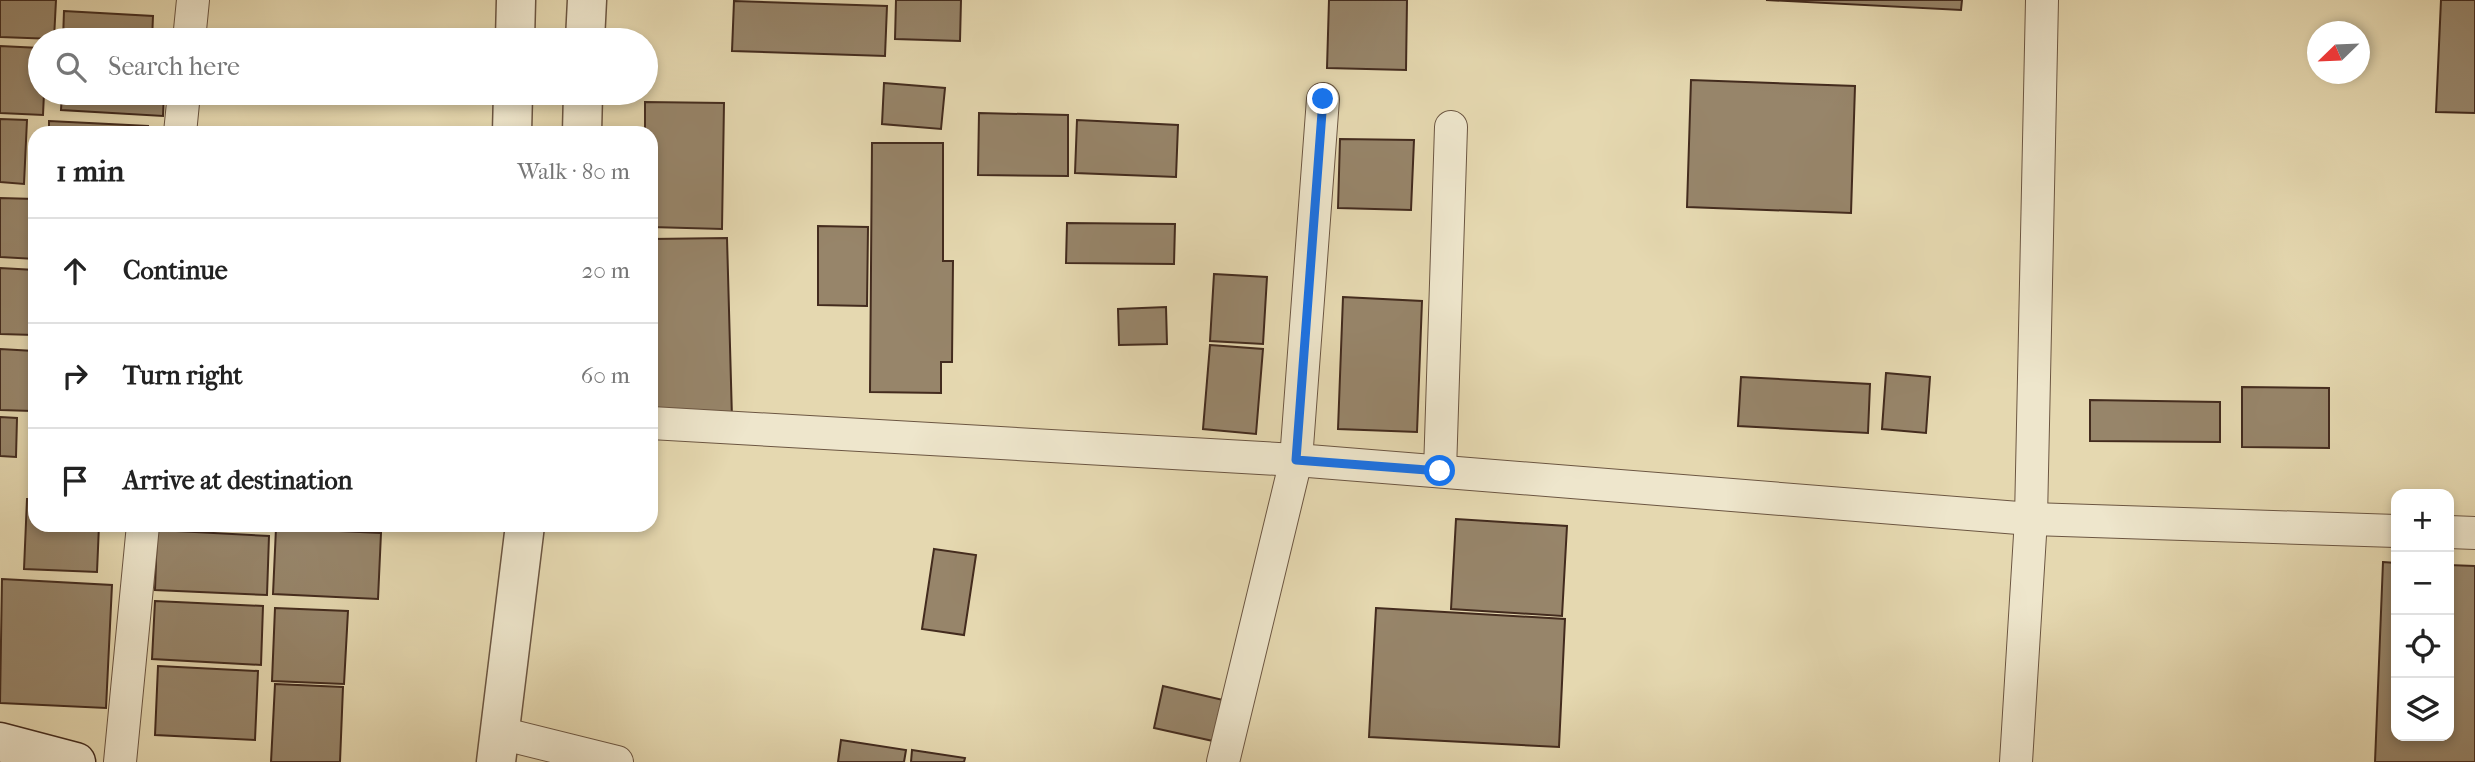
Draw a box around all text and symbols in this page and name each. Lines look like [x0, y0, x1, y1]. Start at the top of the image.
north arrow [2307, 21, 2370, 84]
search box [28, 28, 658, 105]
icon: search [52, 48, 90, 86]
text: Search here [108, 51, 240, 82]
route end [1307, 83, 1338, 114]
text: 1 min [56, 154, 124, 189]
text: Walk · 80 m [517, 158, 630, 185]
icon: ahead [56, 252, 94, 290]
text: Continue [123, 255, 228, 286]
text: 20 m [581, 257, 630, 284]
icon: right [56, 357, 94, 395]
text: Turn right [123, 360, 243, 391]
text: 60 m [581, 362, 630, 389]
route start [1424, 455, 1455, 486]
icon: arrive [56, 462, 94, 500]
text: Arrive at destination [123, 465, 353, 496]
map controls [2391, 489, 2454, 741]
button: + [2391, 489, 2454, 552]
button: − [2391, 552, 2454, 615]
button: locate [2391, 615, 2454, 678]
button: layers [2391, 678, 2454, 741]

